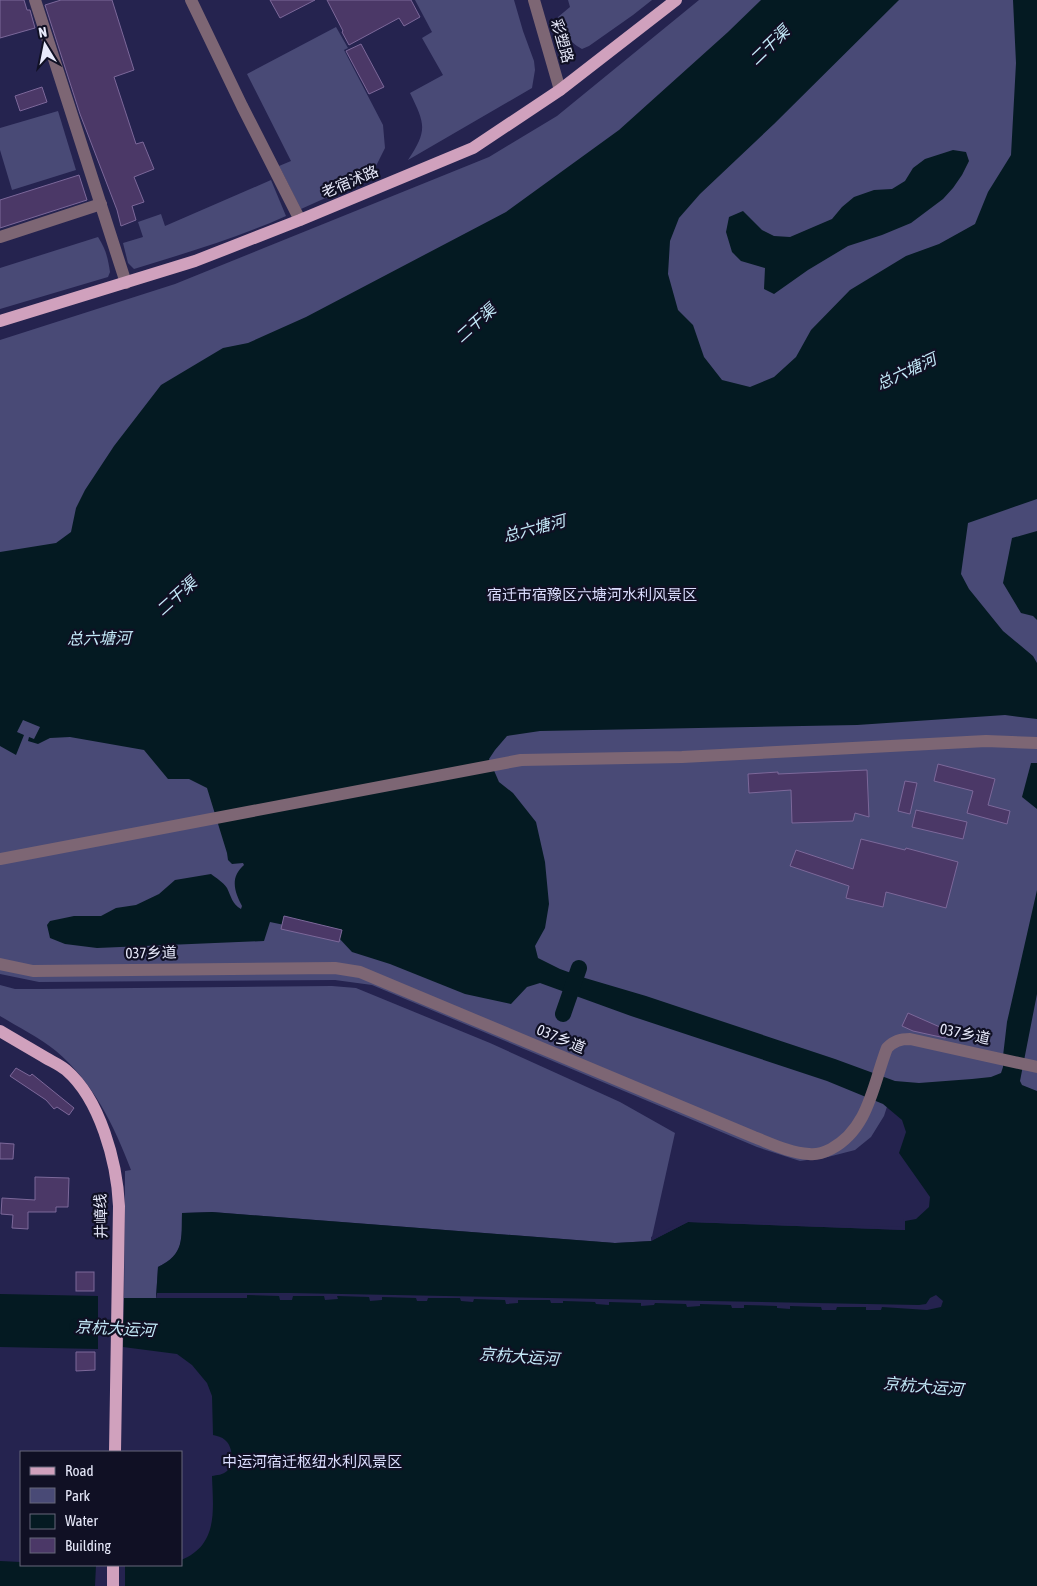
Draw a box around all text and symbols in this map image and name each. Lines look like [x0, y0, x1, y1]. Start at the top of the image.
street label: 彩塑路 [548, 17, 577, 65]
north arrow [20, 20, 70, 70]
water label: 二干渠 [745, 20, 794, 68]
text: N [37, 24, 48, 41]
street label: 老宿沭路 [319, 162, 381, 201]
water label: 二干渠 [451, 299, 500, 346]
water label: 总六塘河 [873, 348, 942, 393]
water label: 总六塘河 [501, 510, 570, 545]
water label: 二干渠 [152, 572, 201, 619]
park label: 宿迁市宿豫区六塘河水利风景区 [487, 586, 697, 603]
water label: 总六塘河 [67, 628, 134, 648]
street label: 037乡道 [125, 944, 177, 961]
street label: 037乡道 [938, 1020, 992, 1047]
street label: 037乡道 [534, 1021, 588, 1056]
street label: 井嶂线 [92, 1193, 109, 1239]
water label: 京杭大运河 [75, 1317, 158, 1339]
water label: 京杭大运河 [478, 1344, 563, 1368]
water label: 京杭大运河 [882, 1374, 967, 1399]
legend [20, 1451, 182, 1566]
park label: 中运河宿迁枢纽水利风景区 [222, 1453, 402, 1470]
text: Road [65, 1462, 94, 1479]
text: Park [65, 1487, 90, 1504]
text: Water [65, 1512, 98, 1529]
text: Building [65, 1537, 111, 1554]

